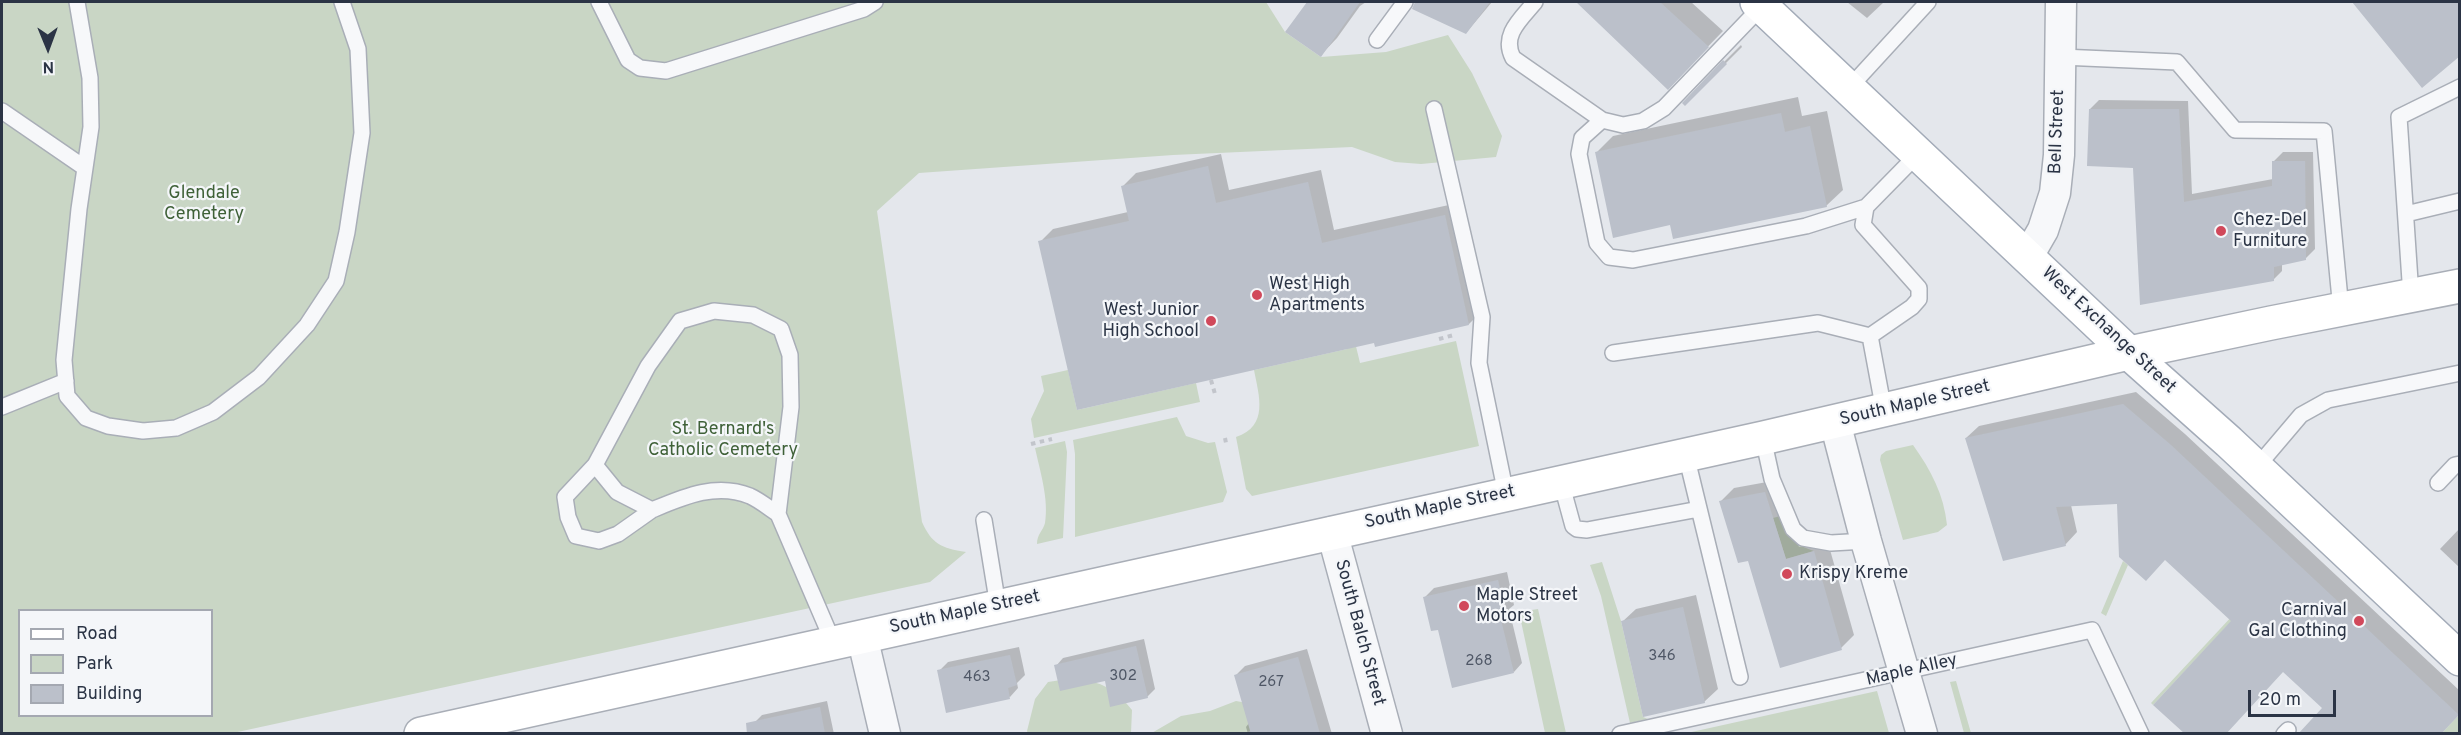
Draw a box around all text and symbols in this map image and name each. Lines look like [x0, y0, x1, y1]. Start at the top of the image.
north arrow [18, 18, 78, 78]
text: N [42, 56, 54, 76]
street label: Bell Street [2046, 89, 2070, 175]
park label: Glendale Cemetery [164, 183, 244, 226]
place label: Chez-Del Furniture [2233, 210, 2307, 252]
marker: Chez-Del Furniture [2214, 224, 2228, 238]
street label: West Exchange Street [2036, 263, 2180, 399]
place label: West High Apartments [1269, 274, 1365, 316]
marker: West High Apartments [1250, 288, 1264, 302]
place label: West Junior High School [1102, 300, 1199, 342]
marker: West Junior High School [1204, 314, 1218, 328]
street label: South Maple Street [1838, 376, 1992, 432]
park label: St. Bernard's Catholic Cemetery [648, 419, 798, 462]
street label: South Maple Street [1363, 481, 1517, 535]
street label: South Balch Street [1329, 558, 1389, 708]
place label: Krispy Kreme [1799, 563, 1908, 585]
marker: Krispy Kreme [1780, 567, 1794, 581]
place label: Maple Street Motors [1476, 585, 1578, 628]
street label: South Maple Street [888, 586, 1042, 640]
marker: Maple Street Motors [1457, 599, 1471, 613]
place label: Carnival Gal Clothing [2248, 600, 2347, 642]
legend [18, 609, 213, 717]
marker: Carnival Gal Clothing [2352, 614, 2366, 628]
text: Road [76, 623, 118, 646]
house number: 346 [1648, 648, 1676, 666]
street label: Maple Alley [1864, 650, 1960, 692]
text: Park [76, 653, 113, 676]
house number: 268 [1465, 653, 1493, 671]
house number: 302 [1109, 668, 1137, 686]
house number: 463 [963, 669, 991, 687]
house number: 267 [1258, 674, 1284, 692]
scale bar [2251, 678, 2340, 716]
text: Building [76, 683, 142, 706]
text: 20 m [2259, 689, 2301, 712]

